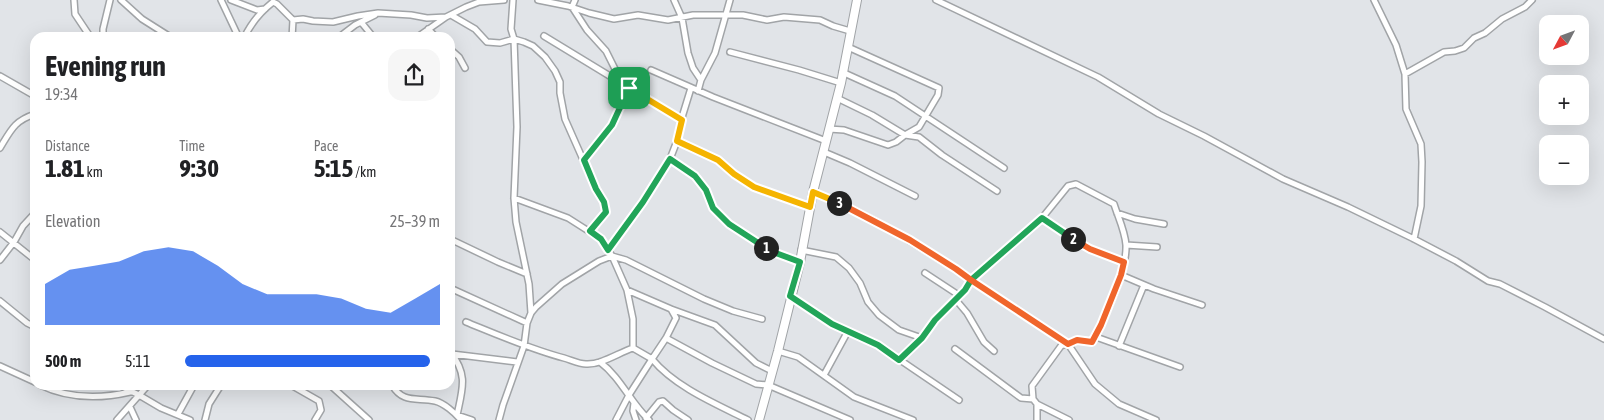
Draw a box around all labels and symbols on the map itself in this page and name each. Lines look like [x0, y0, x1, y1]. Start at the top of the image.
north arrow [1539, 15, 1589, 65]
pin [608, 67, 650, 109]
pin: 3 [826, 190, 852, 216]
pin: 2 [1060, 226, 1086, 252]
pin: 1 [754, 236, 778, 260]

